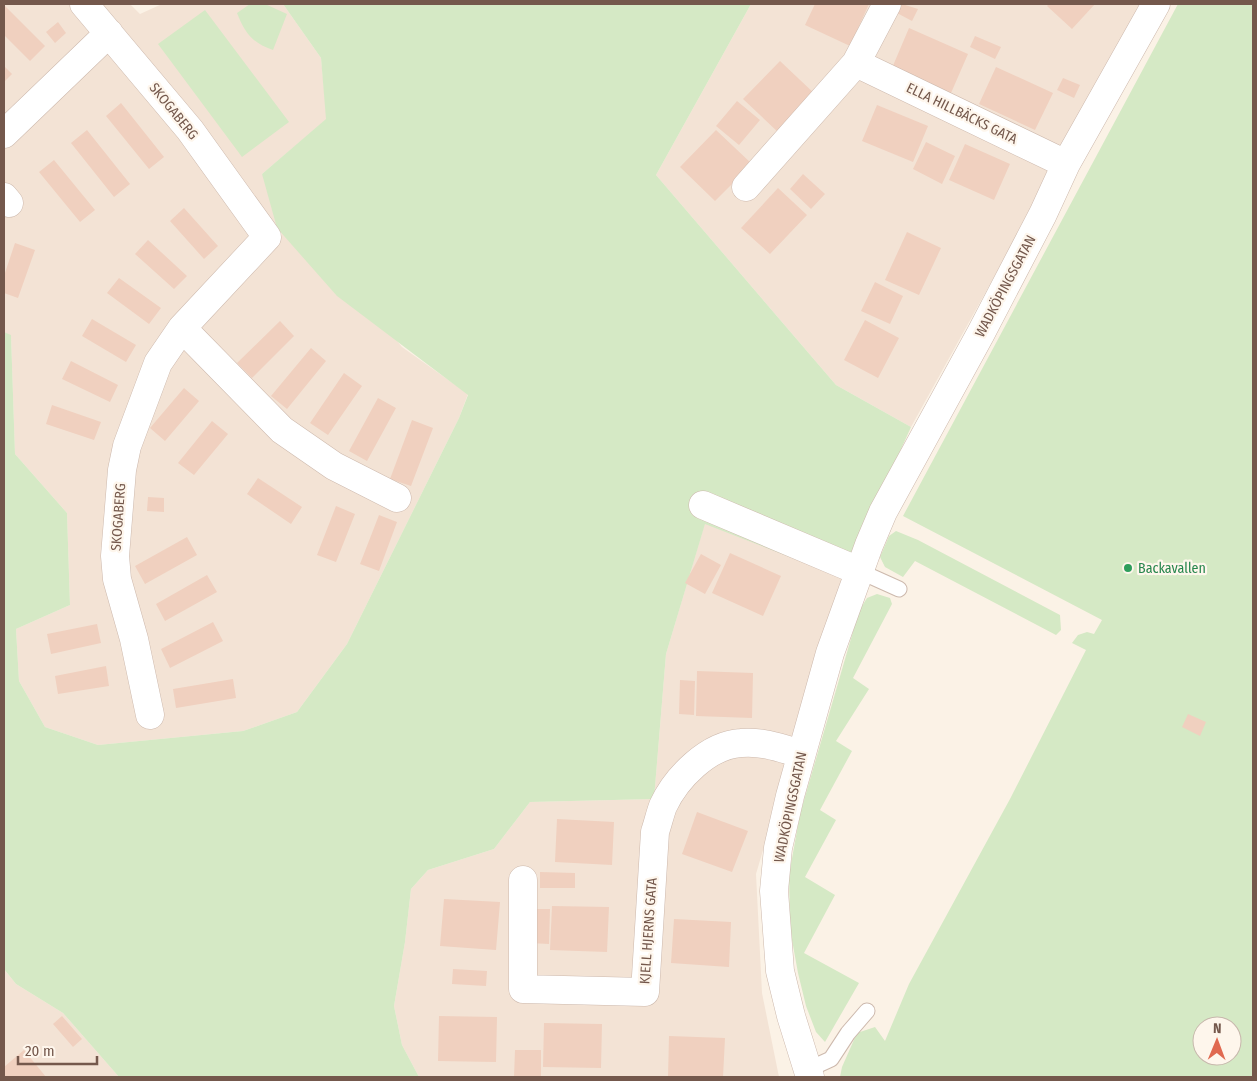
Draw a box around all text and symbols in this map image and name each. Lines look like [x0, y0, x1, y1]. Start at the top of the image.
street label: ELLA HILLBÄCKS GATA [903, 79, 1021, 148]
street label: SKOGABERG [146, 80, 202, 143]
street label: WADKÖPINGSGATAN [971, 232, 1039, 340]
street label: SKOGABERG [108, 482, 129, 552]
place label: Backavallen [1138, 560, 1206, 577]
marker: Backavallen [1122, 562, 1134, 574]
street label: WADKÖPINGSGATAN [769, 750, 811, 864]
street label: KJELL HJERNS GATA [636, 877, 661, 985]
north arrow [1192, 1016, 1242, 1066]
text: N [1213, 1020, 1222, 1037]
scale bar [18, 1034, 96, 1066]
text: 20 m [25, 1042, 55, 1060]

